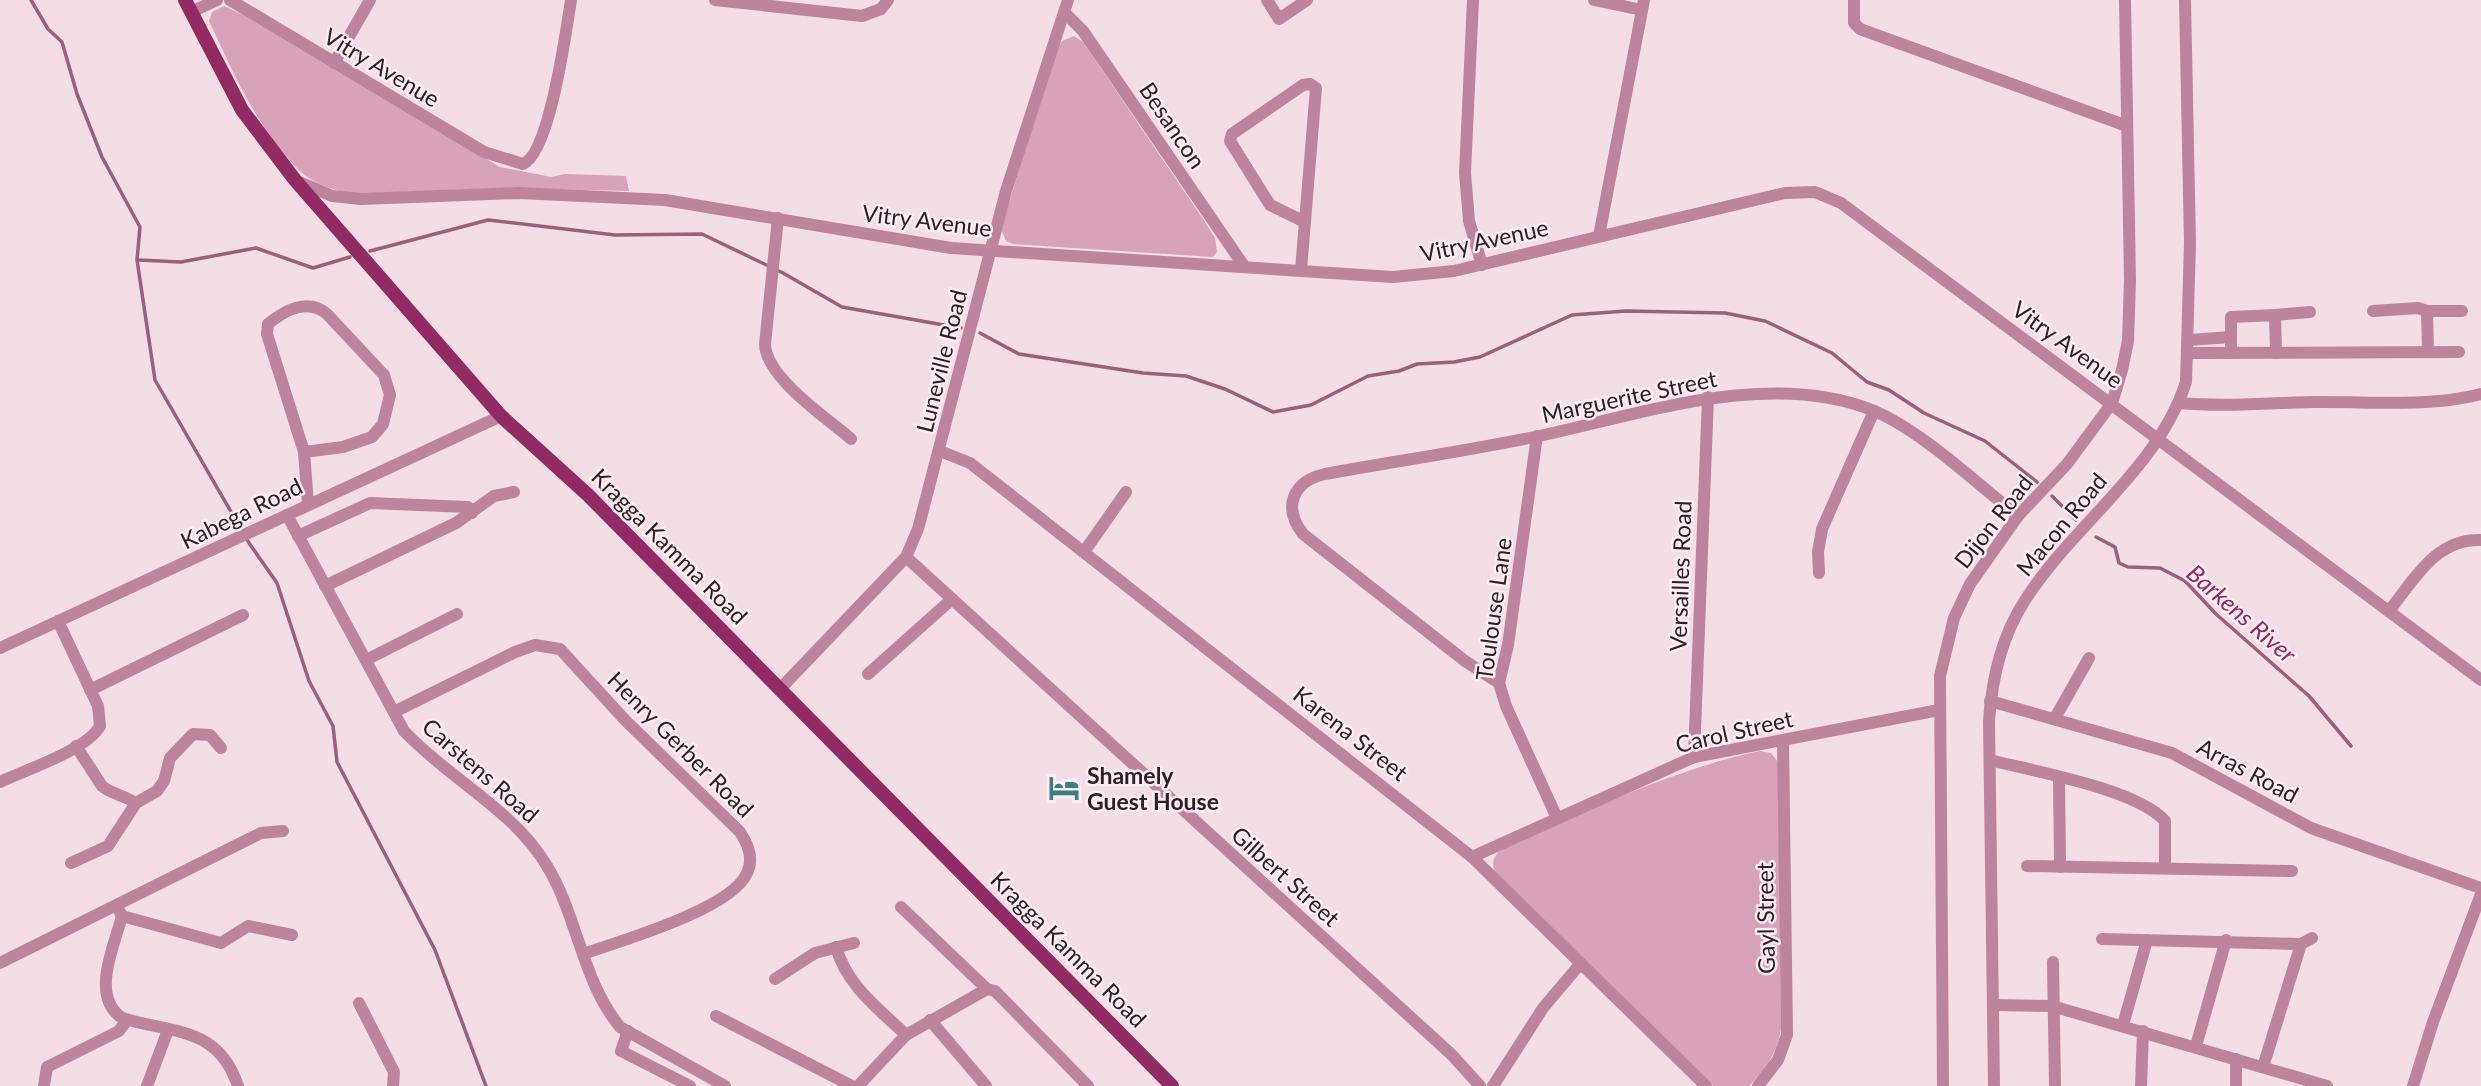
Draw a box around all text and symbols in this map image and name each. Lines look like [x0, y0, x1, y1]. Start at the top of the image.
street label: Vitry Avenue [319, 21, 445, 113]
street label: Besancon [1134, 77, 1212, 173]
street label: Vitry Avenue [861, 198, 993, 242]
street label: Vitry Avenue [1417, 213, 1551, 267]
street label: Luneville Road [910, 287, 972, 435]
street label: Vitry Avenue [2007, 294, 2129, 394]
street label: Marguerite Street [1539, 364, 1720, 428]
street label: Kragga Kamma Road [586, 462, 754, 630]
street label: Macon Road [2010, 467, 2112, 581]
street label: Dijon Road [1948, 469, 2038, 573]
street label: Kabega Road [176, 472, 306, 554]
street label: Versailles Road [1663, 500, 1697, 652]
street label: Toulouse Lane [1469, 536, 1517, 682]
water label: Barkens River [2181, 558, 2303, 669]
street label: Henry Gerber Road [602, 665, 760, 823]
street label: Karena Street [1288, 680, 1414, 787]
street label: Carol Street [1673, 704, 1796, 758]
street label: Carstens Road [417, 712, 545, 828]
street label: Arras Road [2193, 732, 2303, 808]
place label: Shamely Guest House [1087, 761, 1219, 815]
hotel icon: Shamely Guest House [1047, 771, 1081, 805]
street label: Gilbert Street [1226, 820, 1346, 932]
street label: Gayl Street [1750, 861, 1780, 974]
street label: Kragga Kamma Road [985, 865, 1153, 1033]

